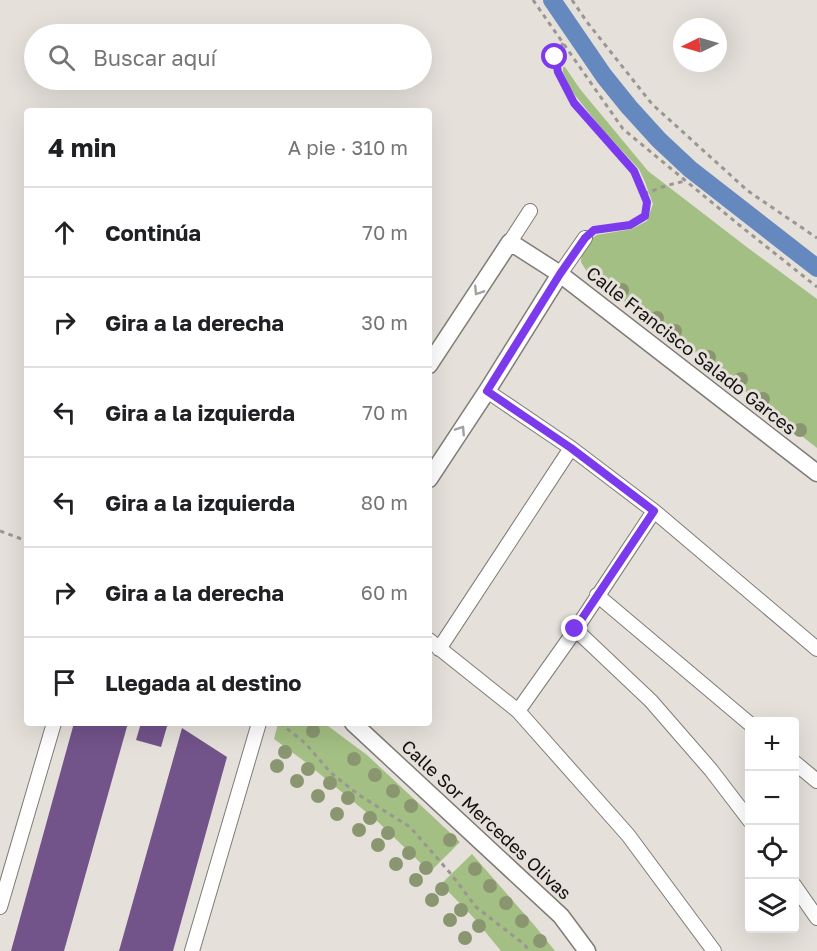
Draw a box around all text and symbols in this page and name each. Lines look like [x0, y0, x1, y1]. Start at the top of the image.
north arrow [673, 18, 727, 72]
search box [24, 24, 432, 90]
icon: search [45, 41, 78, 74]
route start [541, 43, 567, 69]
text: Buscar aquí [93, 44, 216, 71]
text: 4 min [48, 132, 116, 163]
text: A pie · 310 m [288, 135, 408, 159]
icon: ahead [48, 216, 81, 249]
text: Continúa [105, 219, 201, 246]
text: 70 m [362, 220, 408, 244]
street label: Calle Francisco Salado Garces [582, 261, 801, 439]
one-way arrow [474, 284, 485, 295]
icon: right [48, 306, 81, 339]
text: Gira a la derecha [105, 309, 284, 336]
text: 30 m [361, 310, 408, 334]
icon: left [48, 396, 81, 429]
text: Gira a la izquierda [105, 399, 295, 426]
text: 70 m [362, 400, 408, 424]
one-way arrow [454, 426, 465, 437]
icon: left [48, 486, 81, 519]
text: Gira a la izquierda [105, 489, 295, 516]
text: 80 m [361, 490, 408, 514]
icon: right [48, 576, 81, 609]
text: Gira a la derecha [105, 579, 284, 606]
text: 60 m [361, 580, 408, 604]
route end [561, 615, 587, 641]
icon: arrive [48, 666, 81, 699]
text: Llegada al destino [105, 669, 302, 696]
map controls [745, 717, 799, 933]
button: + [745, 717, 799, 771]
street label: Calle Sor Mercedes Olivas [397, 735, 576, 904]
button: − [745, 771, 799, 825]
button: locate [745, 825, 799, 879]
button: layers [745, 879, 799, 933]

